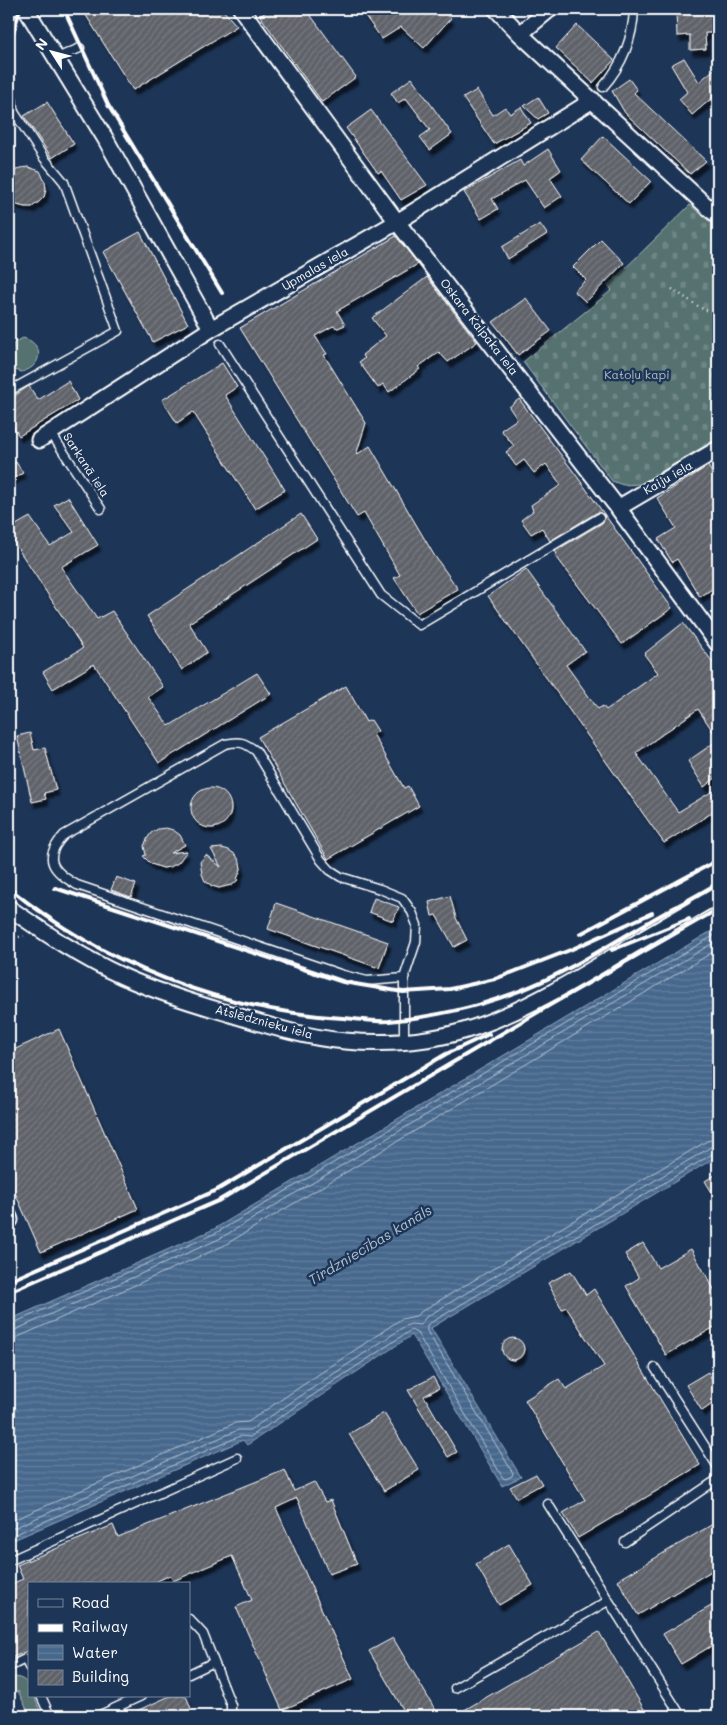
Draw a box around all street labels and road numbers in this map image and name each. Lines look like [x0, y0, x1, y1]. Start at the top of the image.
street label: Upmalas iela [278, 243, 351, 294]
street label: Oskara Kalpaka iela [437, 275, 523, 378]
street label: Sarkanā iela [60, 429, 114, 500]
street label: Kaiju iela [640, 457, 695, 498]
street label: Atslēdznieku iela [214, 1000, 315, 1042]

